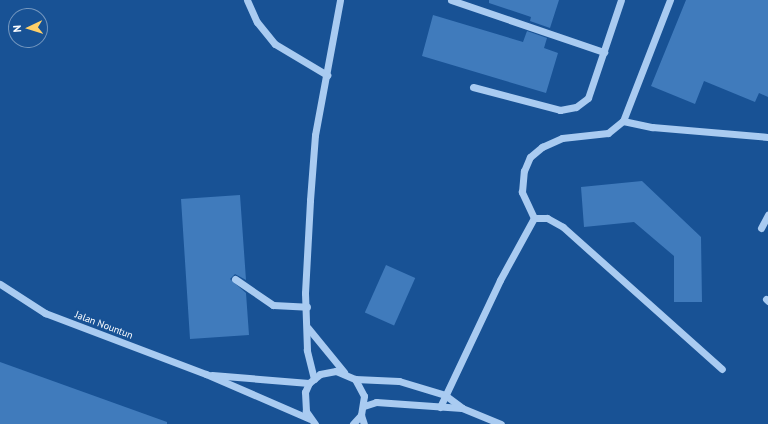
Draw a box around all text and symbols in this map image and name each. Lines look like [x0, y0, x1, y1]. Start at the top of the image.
north arrow [8, 8, 48, 48]
text: N [10, 25, 24, 33]
street label: Jalan Nountun [73, 308, 135, 342]

